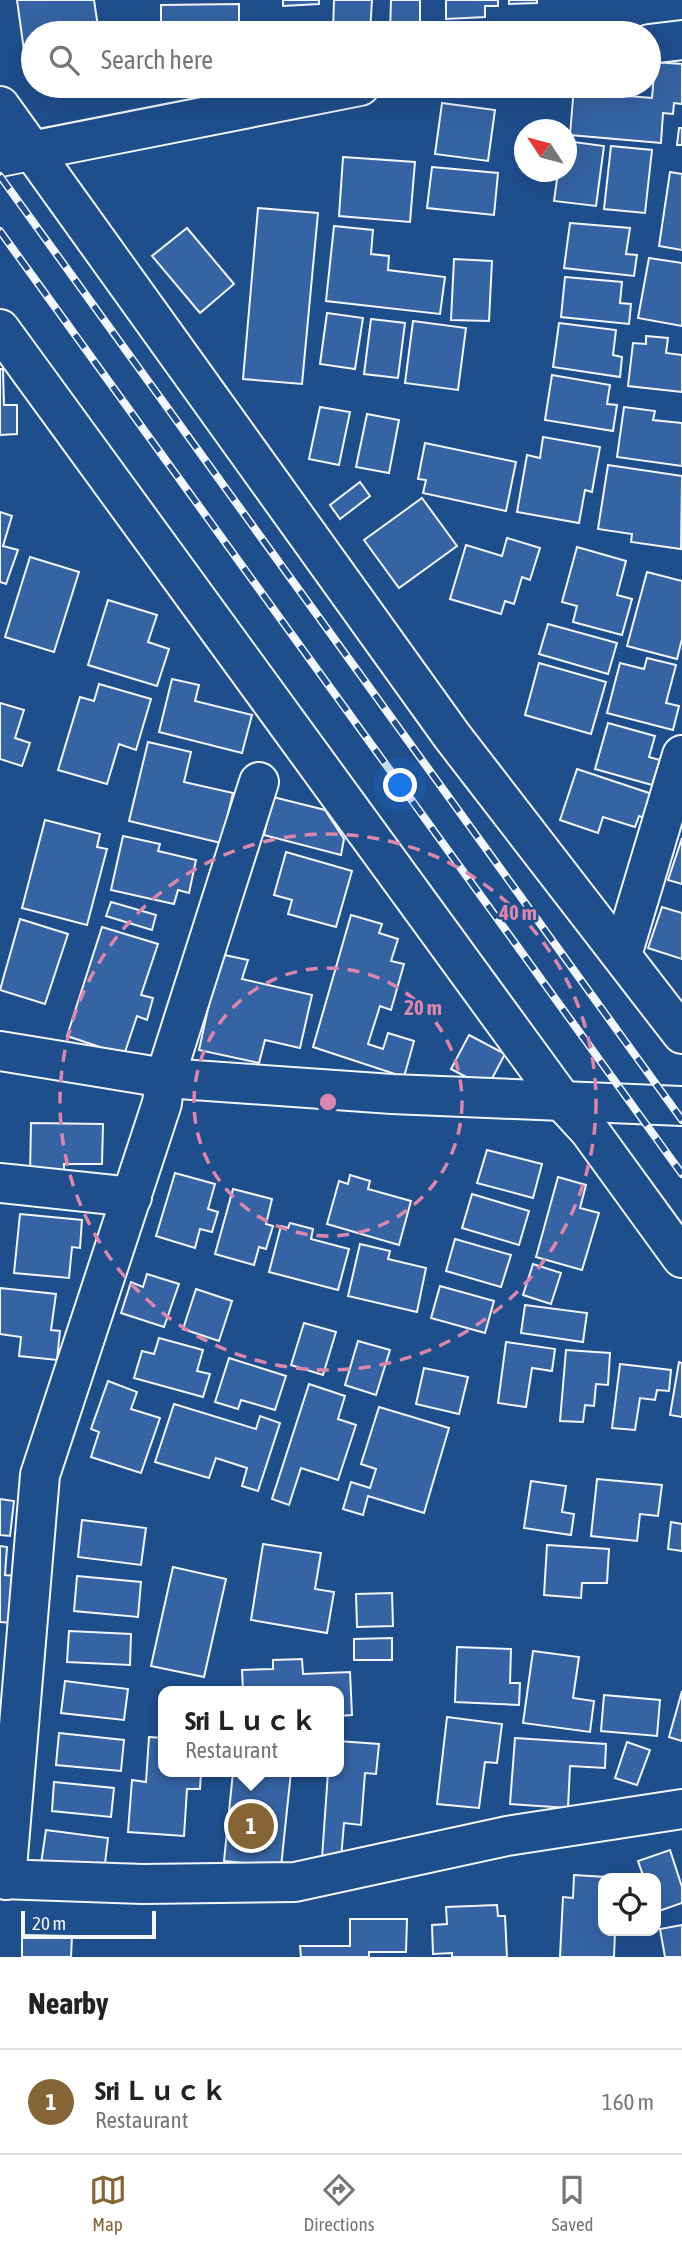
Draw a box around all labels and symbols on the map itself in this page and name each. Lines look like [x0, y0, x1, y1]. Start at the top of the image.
north arrow [514, 119, 577, 182]
your location [383, 768, 417, 802]
text: 40 m [498, 900, 537, 924]
text: 20 m [404, 995, 442, 1019]
centre of rings [316, 1090, 340, 1114]
pin: 1 [228, 1800, 274, 1852]
scale bar [21, 1908, 156, 1940]

